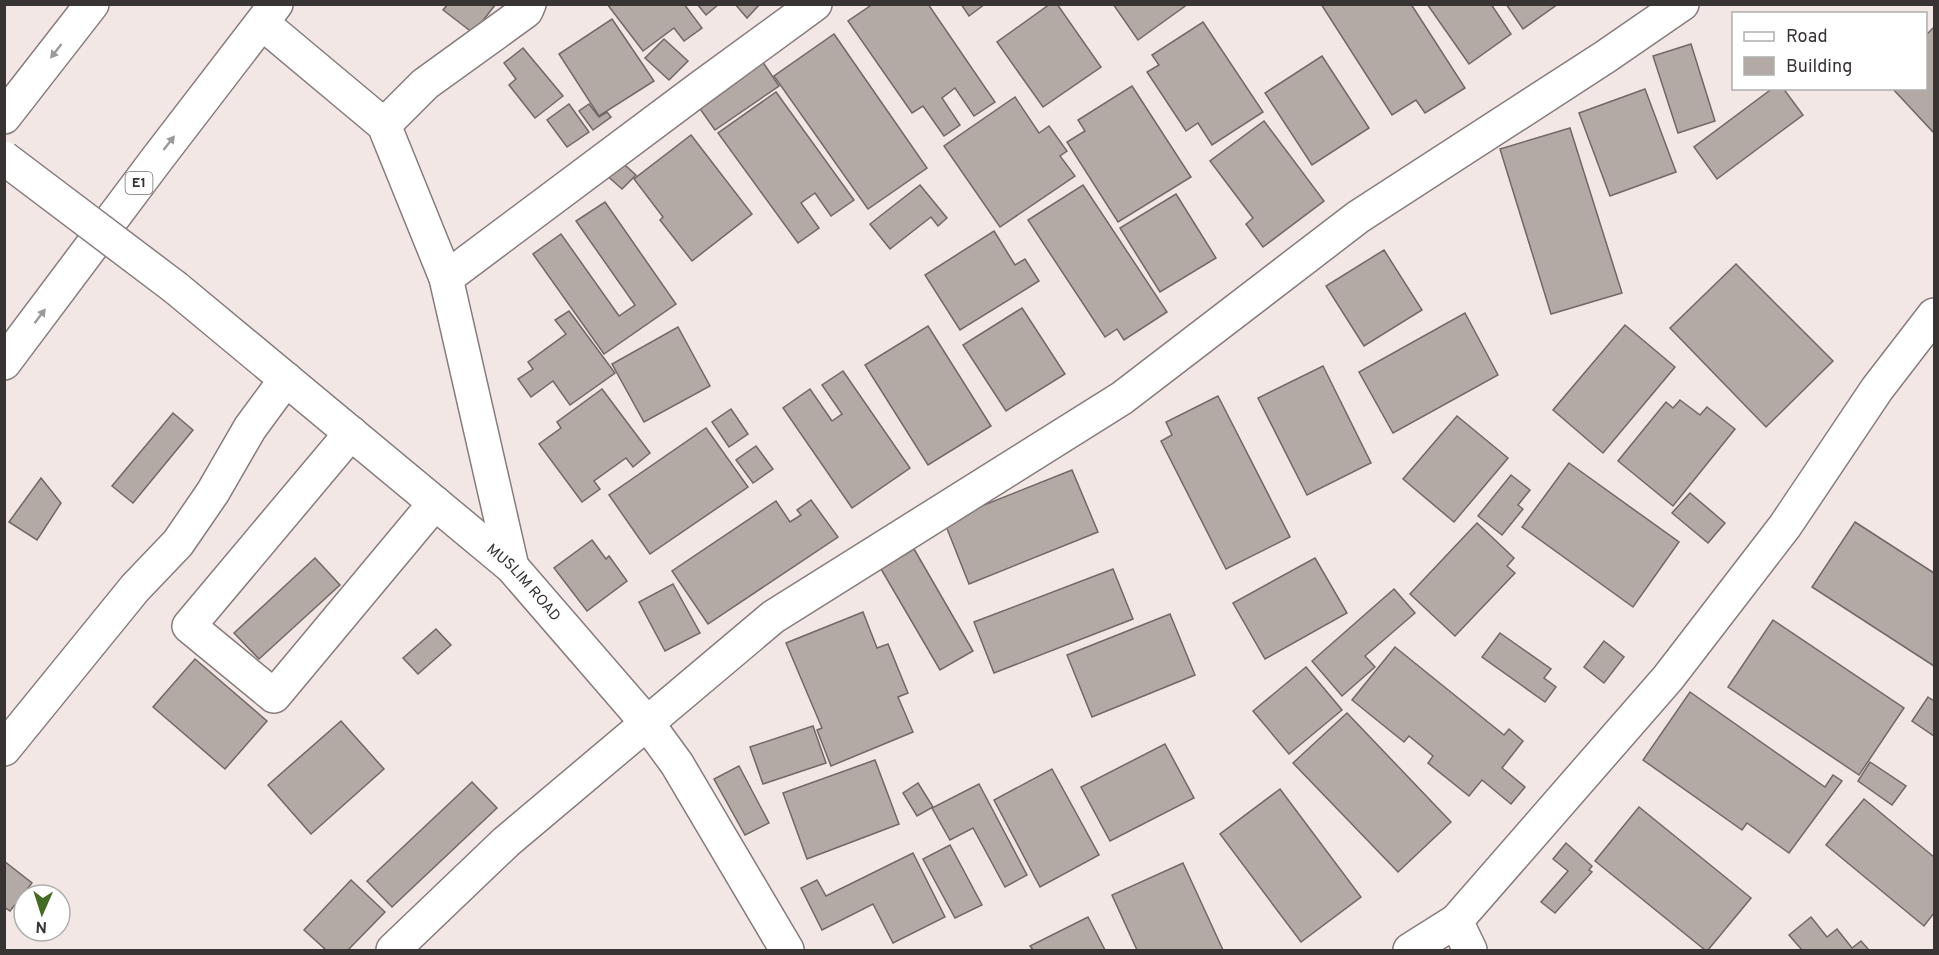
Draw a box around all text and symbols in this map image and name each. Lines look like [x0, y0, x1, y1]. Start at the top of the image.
legend [1732, 12, 1927, 90]
text: Road [1786, 26, 1828, 49]
one-way arrow [51, 43, 63, 58]
text: Building [1786, 56, 1852, 79]
one-way arrow [163, 136, 175, 152]
road number: E1 [126, 172, 152, 194]
one-way arrow [33, 309, 45, 324]
street label: MUSLIM ROAD [482, 540, 564, 626]
north arrow [12, 883, 72, 943]
text: N [35, 916, 48, 936]

